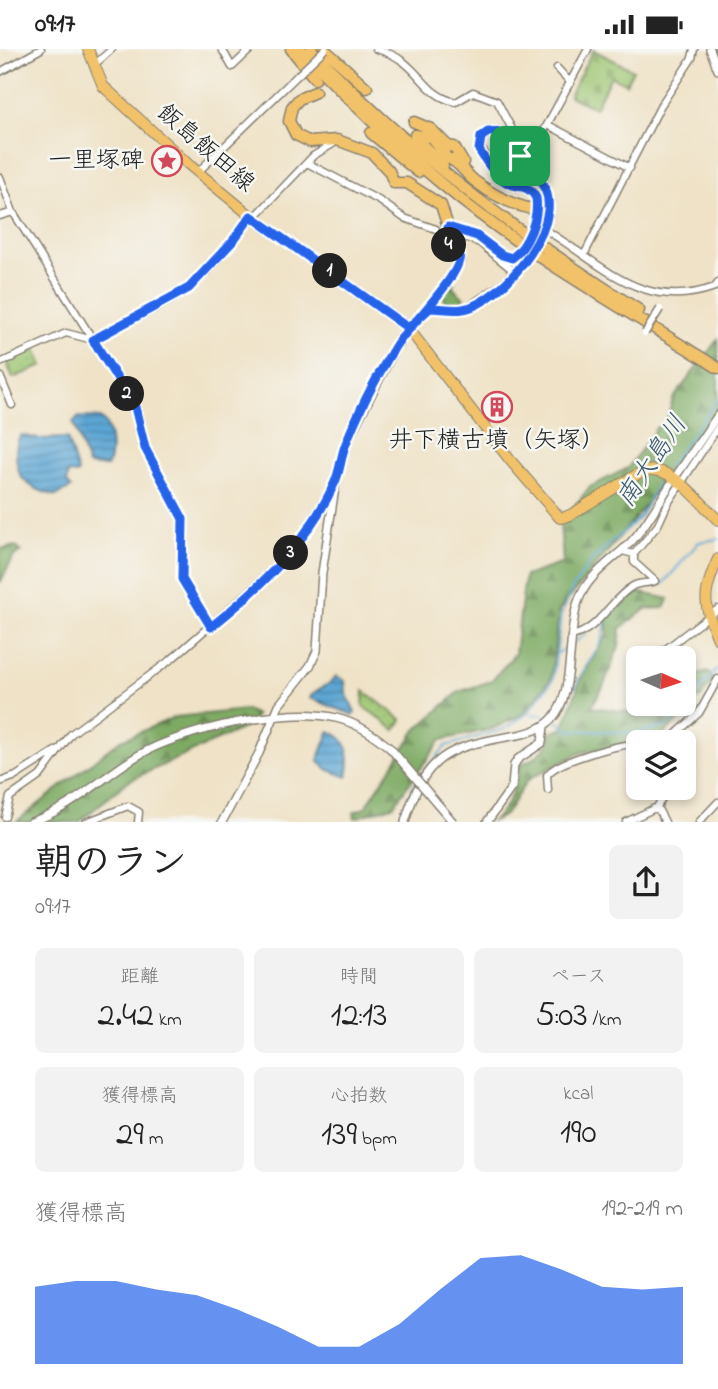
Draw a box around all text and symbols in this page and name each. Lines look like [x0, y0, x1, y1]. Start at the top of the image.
text: 09:17 [35, 6, 75, 44]
street label: 飯島飯田線 [148, 96, 262, 202]
pin [490, 126, 550, 186]
icon: arrive [501, 137, 539, 175]
place label: 一里塚碑 [48, 144, 144, 179]
place icon: 一里塚碑 [150, 144, 184, 178]
pin: 4 [432, 227, 466, 263]
text: 4 [445, 231, 452, 258]
pin: 1 [312, 253, 348, 289]
text: 1 [326, 257, 333, 284]
pin: 2 [110, 377, 144, 411]
text: 2 [122, 380, 131, 407]
building icon: 井下横古墳（矢塚） [480, 390, 514, 424]
water label: 南大島川 [608, 408, 698, 516]
place label: 井下横古墳（矢塚） [389, 424, 605, 459]
pin: 3 [274, 535, 308, 571]
text: 3 [287, 539, 294, 566]
north arrow [626, 646, 696, 716]
map controls [626, 646, 696, 800]
button: layers [626, 730, 696, 800]
text: 朝のラン [35, 837, 187, 893]
button: share [609, 845, 683, 919]
text: 09:17 [35, 891, 71, 924]
text: 距離 [121, 964, 159, 991]
text: 時間 [340, 964, 378, 991]
text: ペース [550, 964, 606, 991]
text: 2.42 [98, 991, 154, 1042]
text: 12:13 [330, 991, 388, 1042]
text: 5:03 [535, 991, 588, 1042]
text: km [154, 1007, 182, 1034]
text: /km [588, 1007, 621, 1034]
text: kcal [563, 1081, 593, 1108]
text: 獲得標高 [102, 1083, 178, 1110]
text: 心拍数 [330, 1083, 388, 1110]
text: 190 [560, 1108, 597, 1159]
text: 29 [116, 1110, 144, 1161]
text: 139 [321, 1110, 357, 1161]
text: m [144, 1126, 163, 1153]
text: bpm [357, 1126, 397, 1153]
text: 192–219 m [601, 1193, 683, 1226]
text: 獲得標高 [35, 1198, 127, 1231]

